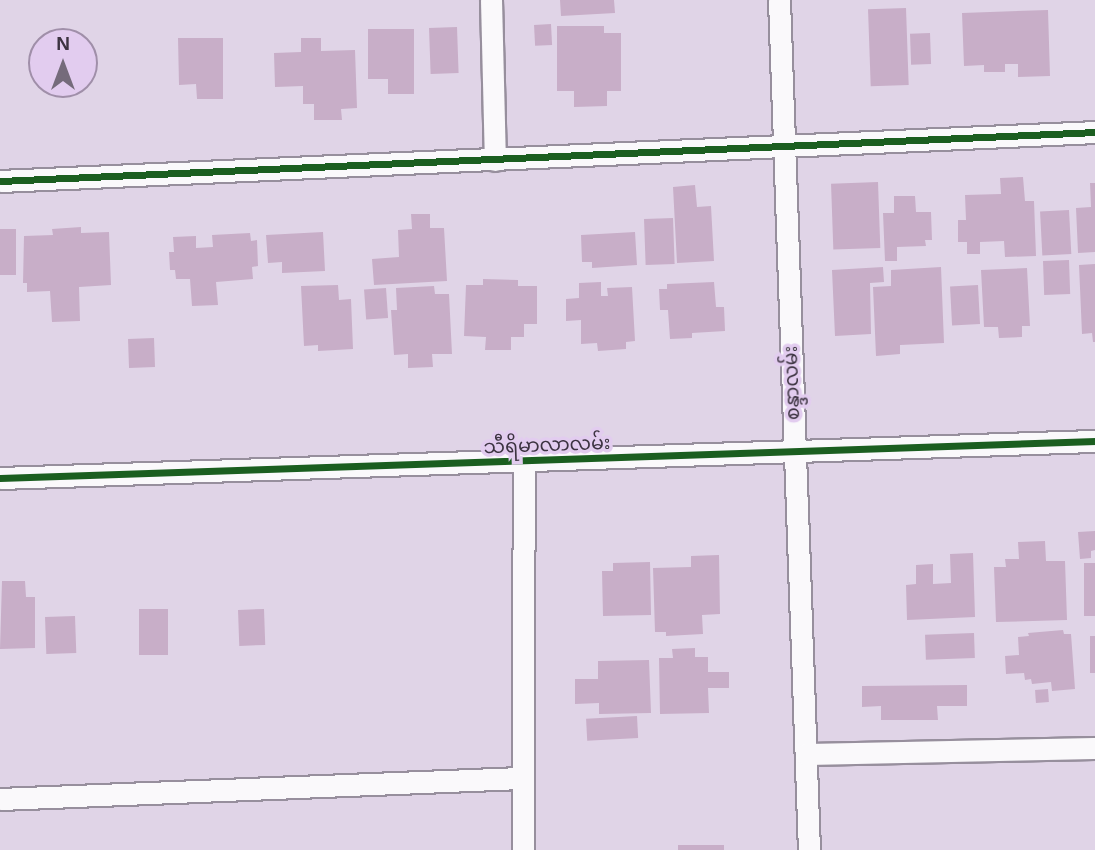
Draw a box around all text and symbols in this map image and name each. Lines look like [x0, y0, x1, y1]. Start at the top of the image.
north arrow [28, 28, 98, 98]
text: N [56, 33, 70, 54]
street label: စန္ဒာလမ်း [779, 346, 805, 420]
street label: သီရိမာလာလမ်း [483, 431, 611, 459]

